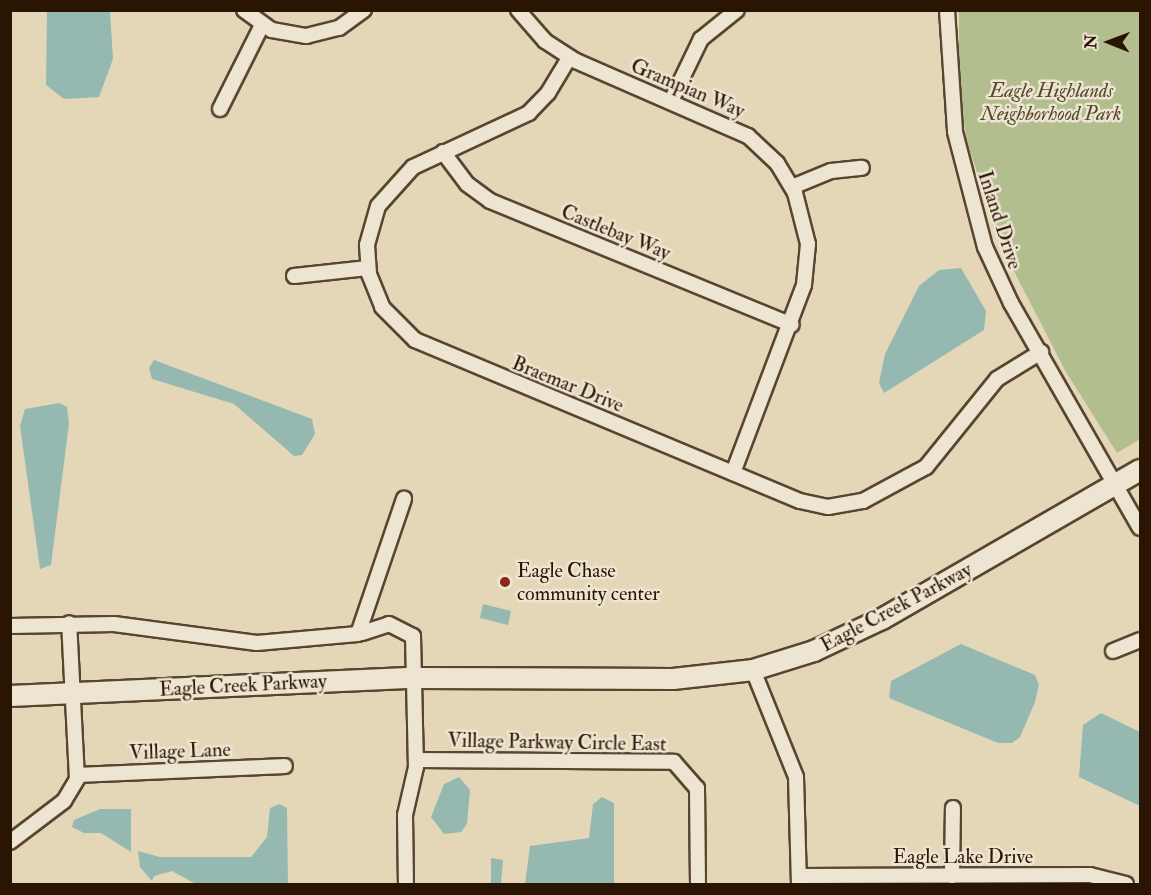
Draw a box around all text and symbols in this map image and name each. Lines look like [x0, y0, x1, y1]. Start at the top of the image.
north arrow [1079, 12, 1139, 72]
text: N [1081, 34, 1101, 49]
street label: Grampian Way [627, 53, 749, 123]
park label: Eagle Highlands Neighborhood Park [981, 79, 1121, 126]
street label: Inland Drive [973, 168, 1027, 272]
street label: Castlebay Way [558, 199, 674, 265]
street label: Braemar Drive [509, 351, 627, 417]
street label: Eagle Creek Parkway [816, 557, 976, 657]
place label: Eagle Chase community center [517, 558, 660, 605]
marker: Eagle Chase community center [498, 575, 512, 589]
street label: Eagle Creek Parkway [159, 669, 327, 701]
street label: Village Parkway Circle East [447, 728, 667, 756]
street label: Village Lane [129, 737, 231, 765]
street label: Eagle Lake Drive [893, 844, 1033, 868]

